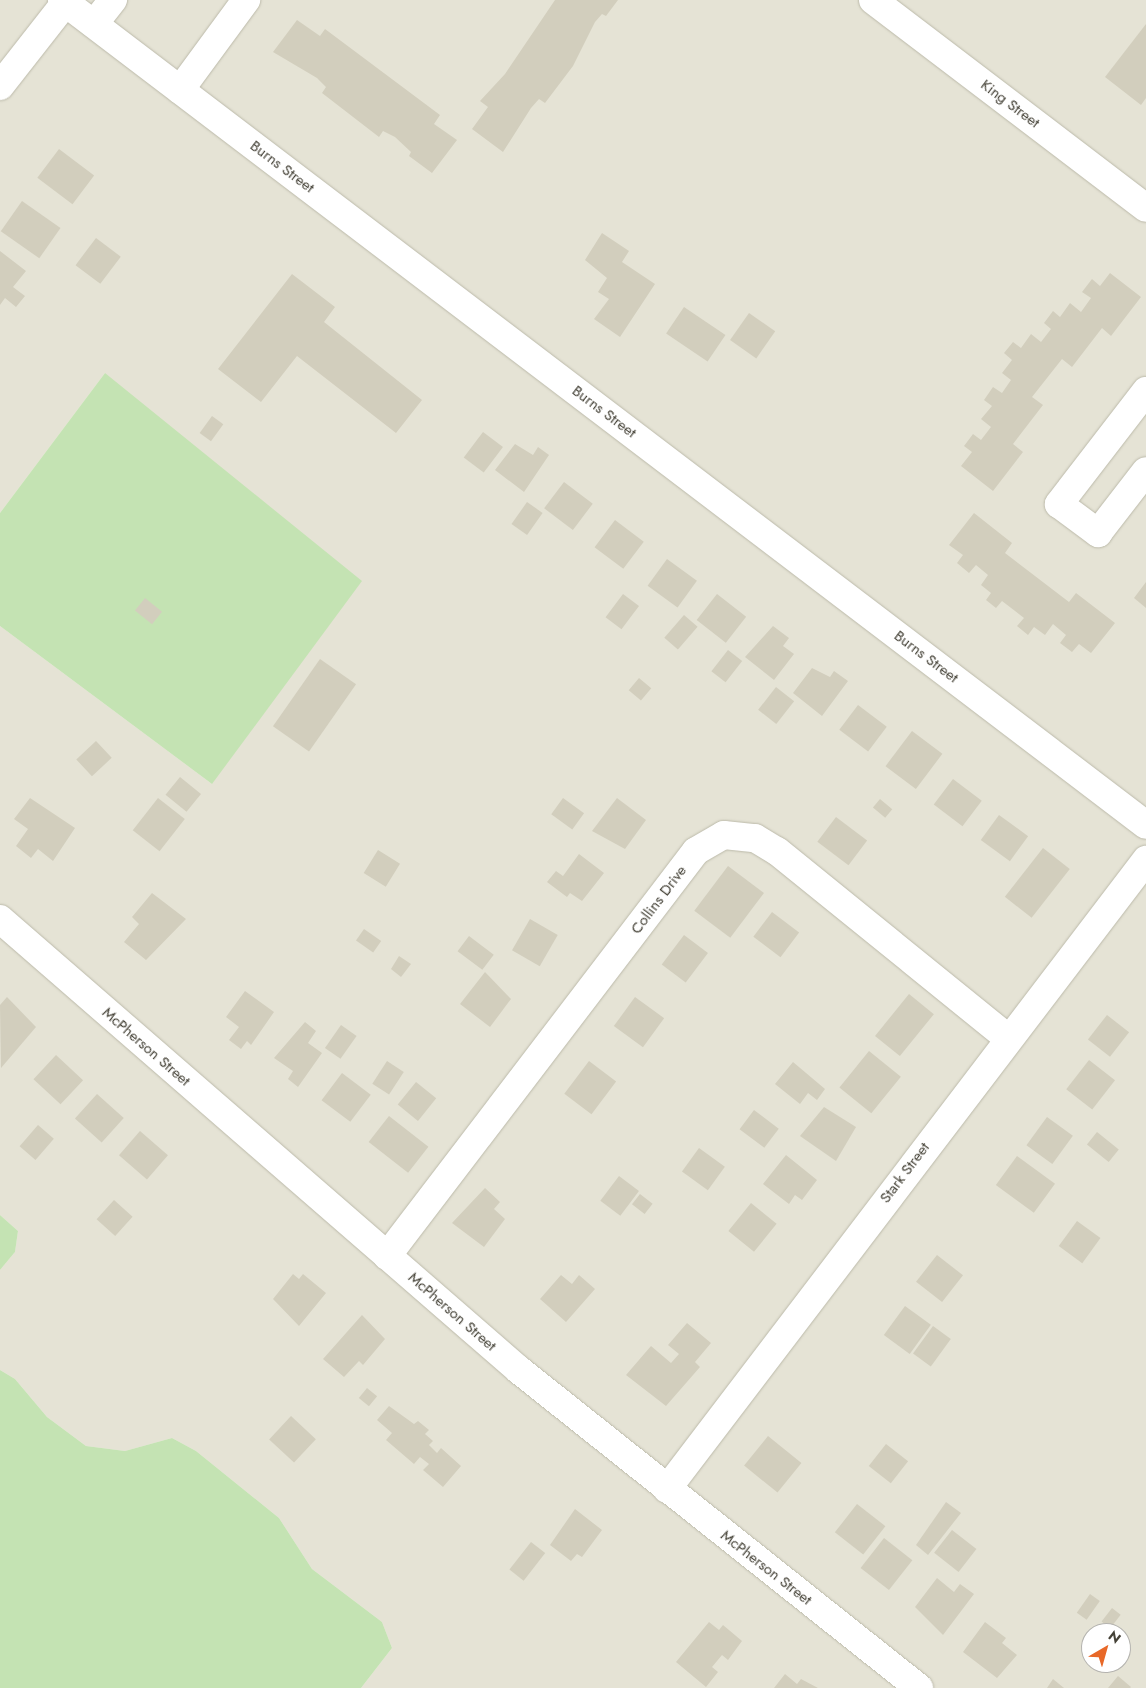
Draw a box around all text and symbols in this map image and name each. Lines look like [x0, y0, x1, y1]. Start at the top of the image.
street label: King Street [977, 76, 1043, 132]
street label: Burns Street [246, 137, 318, 197]
street label: Burns Street [568, 382, 640, 442]
street label: Burns Street [890, 627, 962, 687]
street label: Collins Drive [627, 862, 691, 938]
street label: McPherson Street [98, 1004, 194, 1090]
street label: Stark Street [876, 1139, 934, 1207]
street label: McPherson Street [404, 1269, 500, 1355]
street label: McPherson Street [717, 1527, 815, 1609]
north arrow [1081, 1623, 1131, 1673]
text: N [1104, 1626, 1125, 1648]

